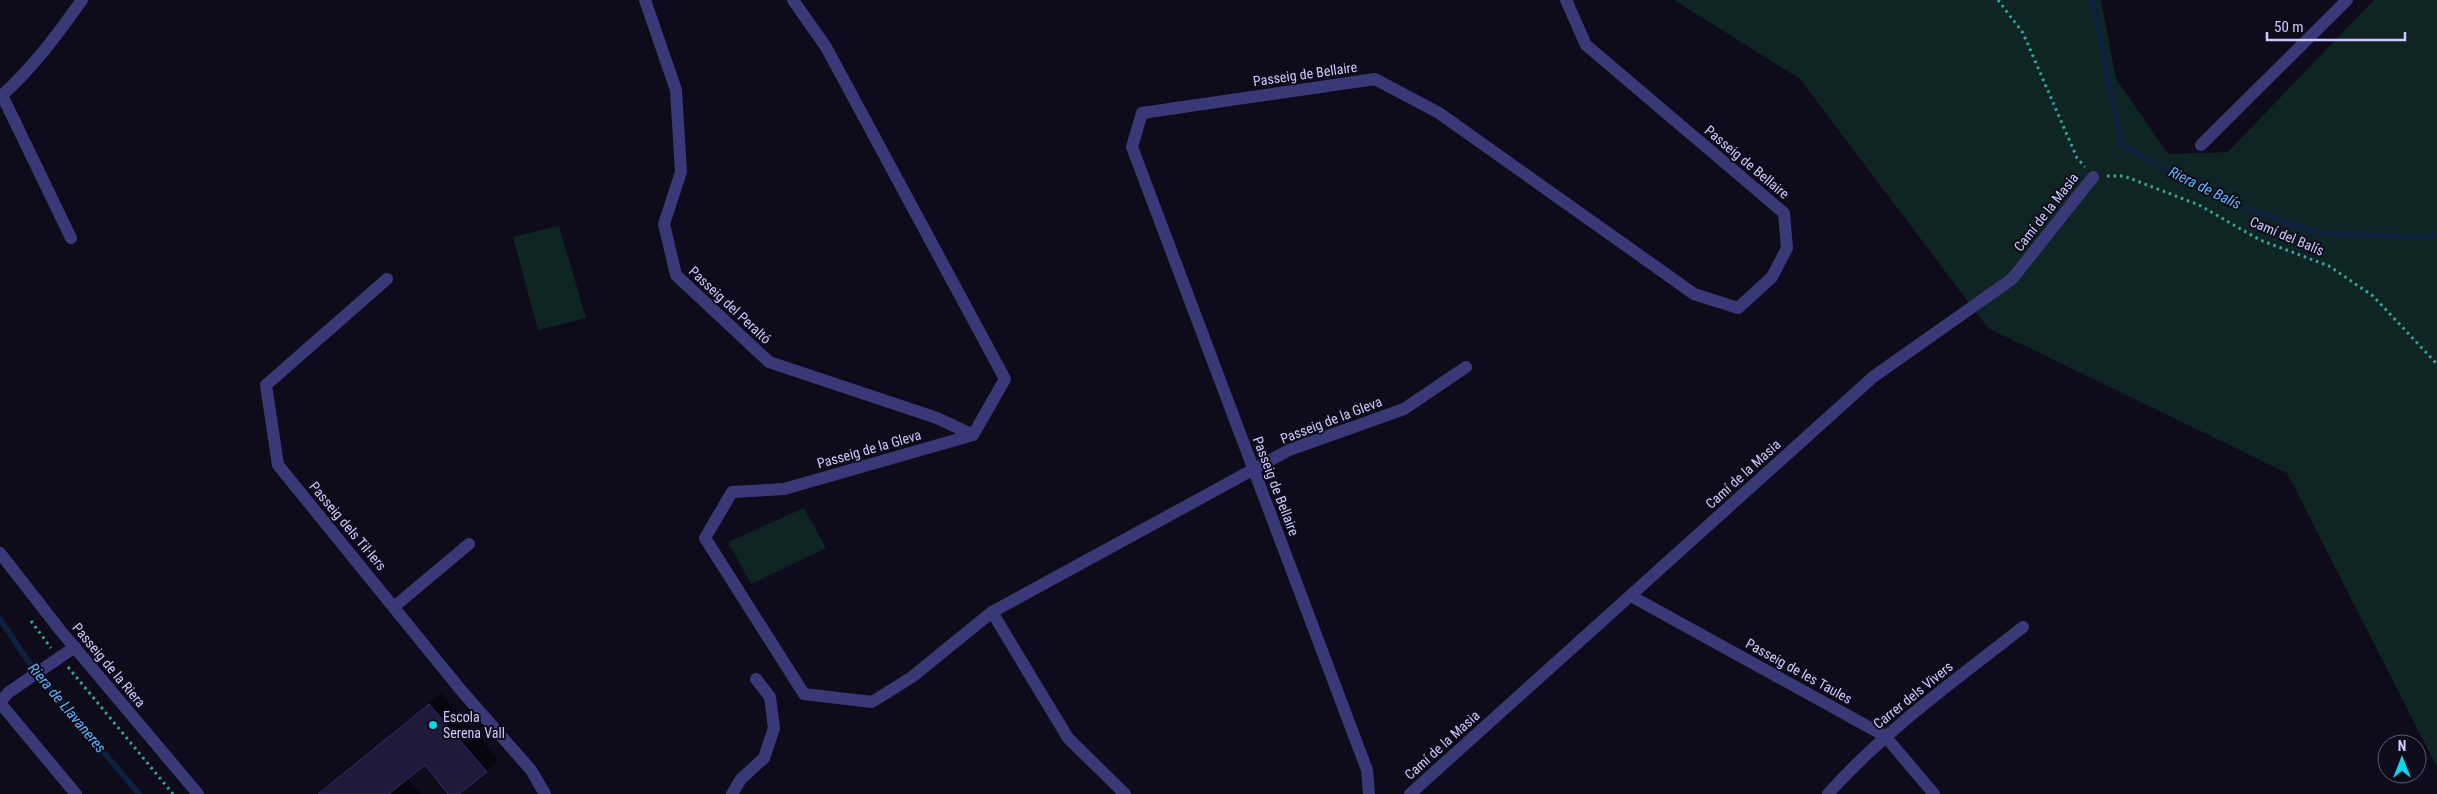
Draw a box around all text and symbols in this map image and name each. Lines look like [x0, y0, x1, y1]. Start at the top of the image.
scale bar [2267, 10, 2404, 42]
text: 50 m [2274, 18, 2304, 36]
street label: Passeig de Bellaire [1252, 59, 1359, 89]
street label: Passeig de Bellaire [1702, 122, 1793, 202]
water label: Riera de Balís [2166, 163, 2244, 213]
street label: Camí de la Masia [2010, 170, 2082, 254]
street label: Camí del Balís [2248, 213, 2326, 259]
street label: Passeig del Peraltó [686, 263, 774, 347]
street label: Passeig de la Gleva [1278, 393, 1384, 447]
street label: Passeig de la Gleva [815, 426, 923, 472]
street label: Passeig de Bellaire [1250, 434, 1302, 538]
street label: Camí de la Masia [1702, 436, 1784, 512]
street label: Passeig dels Til·lers [306, 478, 390, 574]
street label: Passeig de la Riera [69, 620, 149, 710]
street label: Passeig de les Taules [1743, 635, 1855, 707]
street label: Carrer dels Vivers [1870, 658, 1956, 732]
water label: Riera de Llavaneres [24, 659, 110, 757]
street label: Camí de la Masia [1401, 707, 1483, 783]
place label: Escola Serena Vall [443, 709, 505, 741]
marker: Escola Serena Vall [427, 719, 439, 731]
north arrow [2377, 734, 2427, 784]
text: N [2398, 738, 2406, 754]

